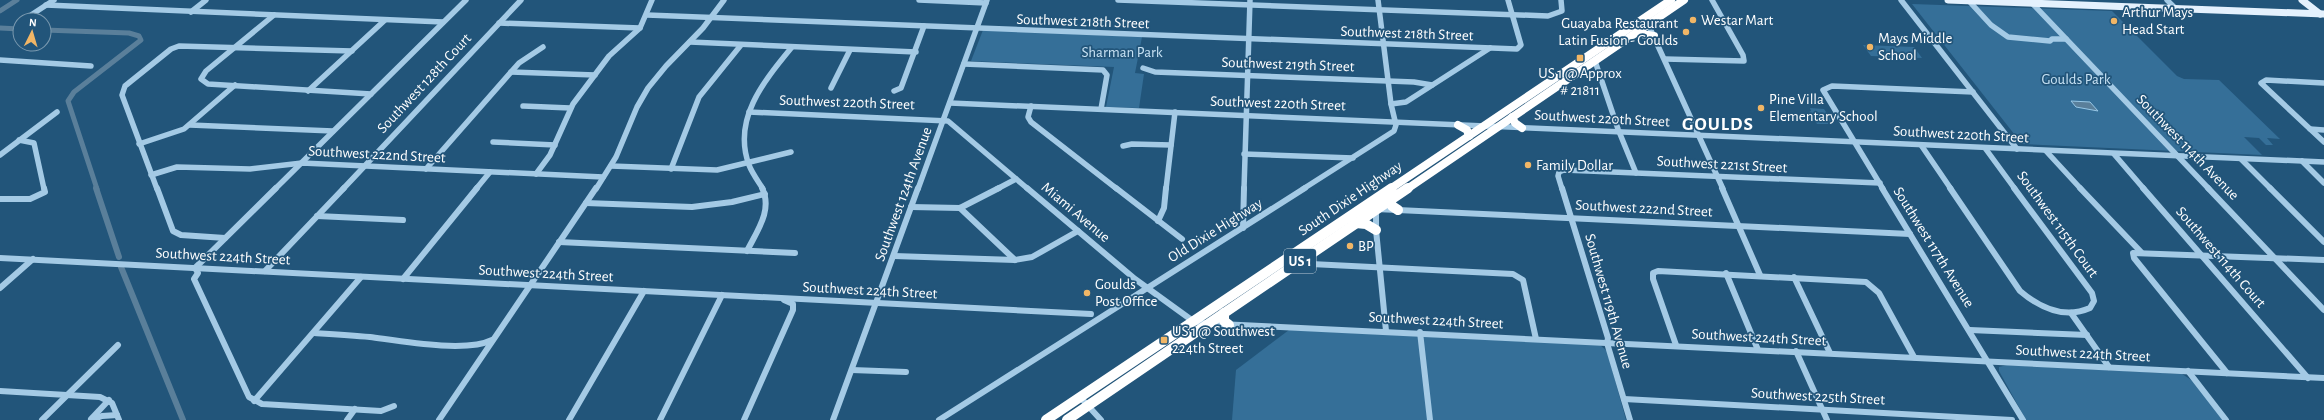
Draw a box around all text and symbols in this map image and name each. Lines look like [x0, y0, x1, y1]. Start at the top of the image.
place label: Arthur Mays Head Start [2122, 5, 2193, 37]
north arrow [12, 12, 52, 52]
street label: Southwest 218th Street [1016, 12, 1150, 31]
place label: Westar Mart [1701, 13, 1773, 28]
marker: Westar Mart [1688, 15, 1698, 25]
place label: Guayaba Restaurant Latin Fusion - Goulds [1558, 16, 1678, 48]
marker: Arthur Mays Head Start [2109, 16, 2119, 26]
text: N [29, 17, 37, 28]
street label: Southwest 218th Street [1340, 24, 1474, 43]
marker: Guayaba Restaurant Latin Fusion - Goulds [1681, 27, 1691, 37]
street label: Southwest 128th Court [375, 31, 474, 136]
place label: Mays Middle School [1878, 31, 1953, 63]
marker: Mays Middle School [1865, 42, 1875, 52]
park label: Sharman Park [1081, 45, 1163, 60]
marker: US 1 @ Approx # 21811 [1575, 53, 1585, 63]
street label: Southwest 219th Street [1221, 55, 1355, 74]
place label: US 1 @ Approx # 21811 [1538, 66, 1622, 98]
park label: Goulds Park [2041, 72, 2111, 87]
place label: Pine Villa Elementary School [1769, 92, 1878, 124]
street label: Southwest 114th Avenue [2134, 92, 2242, 203]
street label: Southwest 220th Street [779, 93, 915, 112]
street label: Southwest 220th Street [1210, 94, 1346, 113]
marker: Pine Villa Elementary School [1756, 103, 1766, 113]
street label: Southwest 220th Street [1534, 107, 1670, 130]
district label: GOULDS [1682, 115, 1754, 134]
street label: Southwest 220th Street [1893, 123, 2029, 146]
street label: Southwest 124th Avenue [872, 125, 935, 263]
street label: Southwest 222nd Street [308, 143, 446, 166]
street label: Southwest 221st Street [1656, 154, 1788, 175]
street label: South Dixie Highway [1296, 158, 1405, 239]
place label: Family Dollar [1536, 158, 1613, 173]
marker: Family Dollar [1523, 160, 1533, 170]
street label: Southwest 115th Court [2014, 168, 2101, 280]
street label: Miami Avenue [1039, 180, 1113, 245]
street label: Southwest 117th Avenue [1890, 184, 1977, 310]
street label: Old Dixie Highway [1165, 195, 1266, 265]
street label: Southwest 222nd Street [1575, 197, 1713, 220]
street label: Southwest 114th Court [2173, 204, 2269, 311]
street label: Southwest 119th Avenue [1582, 232, 1635, 371]
place label: BP [1358, 239, 1374, 254]
marker: BP [1345, 241, 1355, 251]
street label: Southwest 224th Street [155, 245, 291, 268]
road number: US 1 [1284, 249, 1316, 273]
street label: Southwest 224th Street [478, 262, 614, 285]
place label: Goulds Post Office [1095, 277, 1158, 309]
street label: Southwest 224th Street [802, 279, 938, 302]
marker: Goulds Post Office [1082, 288, 1092, 298]
street label: Southwest 224th Street [1368, 309, 1504, 332]
place label: US 1 @ Southwest 224th Street [1172, 324, 1275, 356]
street label: Southwest 224th Street [1691, 326, 1827, 349]
marker: US 1 @ Southwest 224th Street [1159, 335, 1169, 345]
street label: Southwest 224th Street [2015, 342, 2151, 365]
street label: Southwest 225th Street [1751, 386, 1885, 408]

